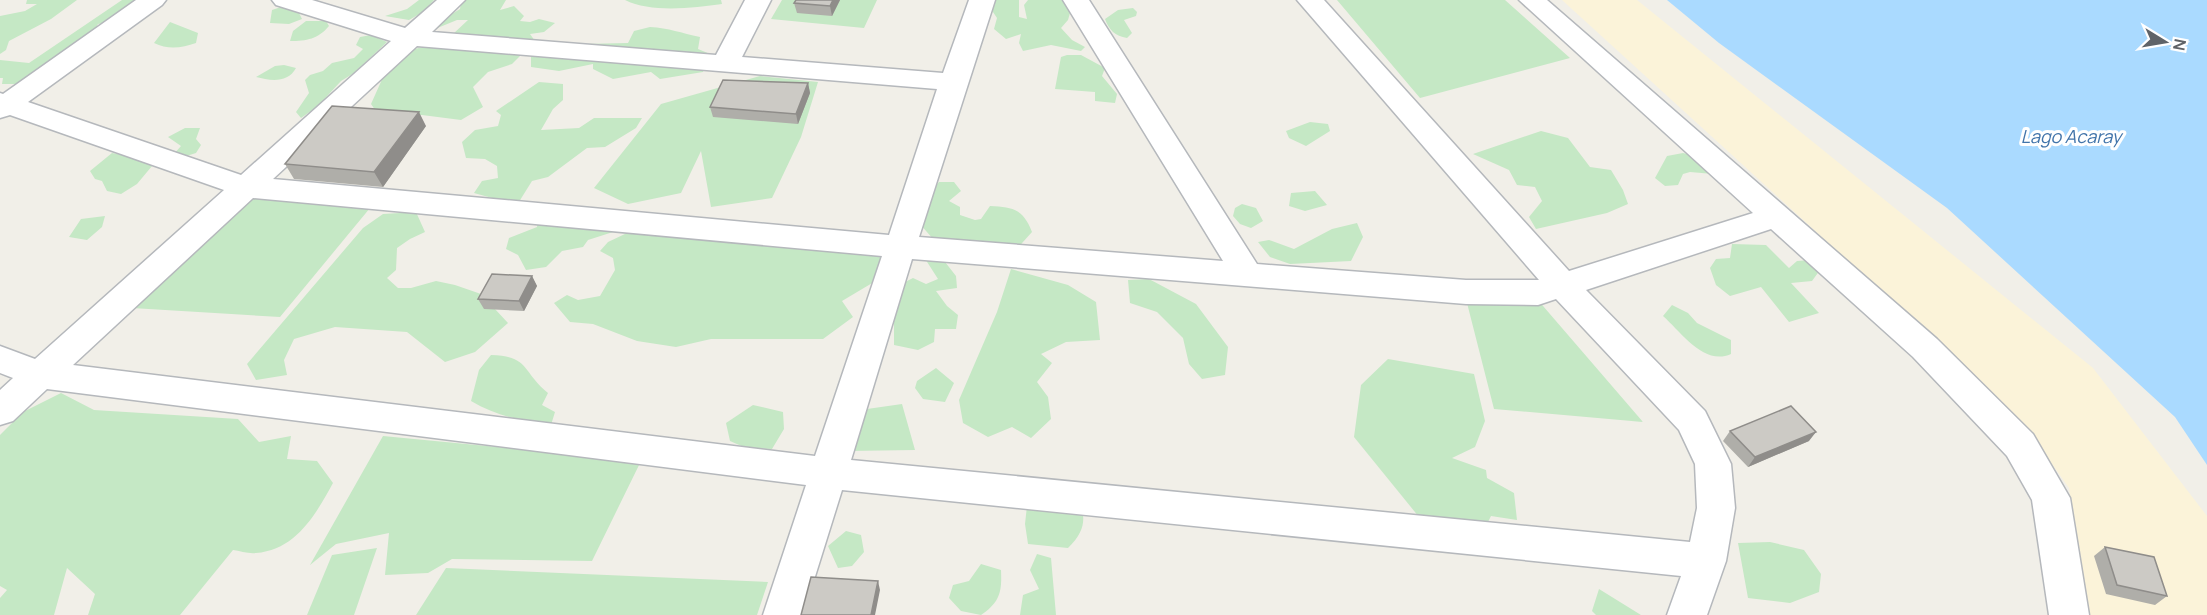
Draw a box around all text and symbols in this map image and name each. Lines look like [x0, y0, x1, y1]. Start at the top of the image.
north arrow [2135, 12, 2195, 72]
text: N [2168, 37, 2192, 53]
water label: Lago Acaray [2021, 124, 2124, 148]

